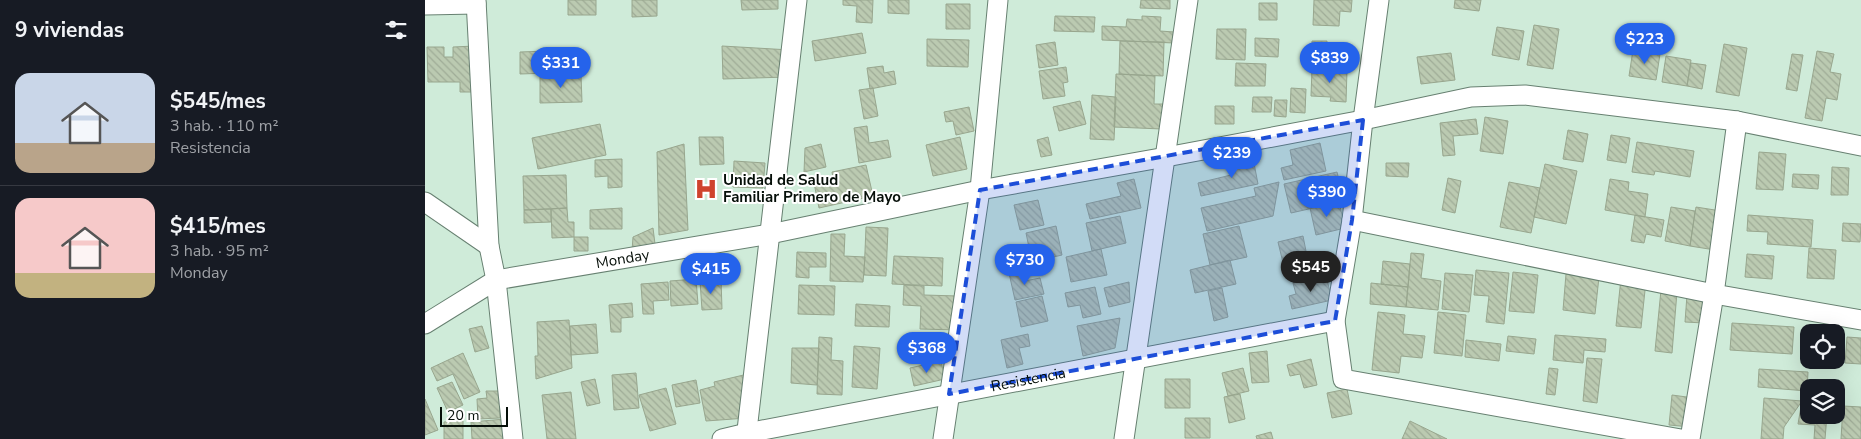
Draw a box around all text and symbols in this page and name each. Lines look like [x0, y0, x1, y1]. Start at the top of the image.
text: 9 viviendas [15, 16, 124, 44]
icon: filters [382, 16, 410, 44]
pin: $223 [1615, 22, 1675, 65]
text: $223 [1626, 28, 1664, 50]
pin: $839 [1300, 42, 1360, 84]
pin: $331 [531, 46, 591, 89]
text: $839 [1311, 47, 1349, 69]
text: $331 [542, 52, 580, 74]
text: $545/mes [170, 87, 266, 115]
icon: home [55, 93, 115, 153]
text: 3 hab. · 110 m² [170, 115, 278, 137]
pin: $239 [1202, 136, 1262, 179]
text: Resistencia [170, 137, 251, 159]
text: $239 [1213, 142, 1251, 164]
place label: Unidad de Salud Familiar Primero de Mayo [723, 170, 901, 207]
hospital icon: Unidad de Salud Familiar Primero de Mayo [693, 176, 719, 202]
pin: $390 [1297, 176, 1357, 218]
text: $390 [1308, 181, 1346, 203]
text: $415/mes [170, 212, 266, 240]
icon: home [55, 218, 115, 278]
text: 3 hab. · 95 m² [170, 240, 269, 262]
street label: Monday [594, 244, 651, 273]
pin: $730 [995, 244, 1055, 286]
text: $730 [1006, 249, 1044, 271]
pin: $545 [1281, 250, 1341, 293]
pin: $415 [681, 252, 741, 295]
text: $545 [1292, 256, 1330, 278]
text: $415 [692, 258, 730, 280]
text: Monday [170, 262, 228, 284]
map controls [1800, 324, 1845, 424]
button: locate [1800, 324, 1845, 369]
pin: $368 [897, 332, 957, 374]
text: $368 [908, 337, 946, 359]
street label: Resistencia [989, 363, 1067, 396]
button: layers [1800, 379, 1845, 424]
scale bar [440, 404, 507, 427]
text: 20 m [447, 406, 479, 425]

